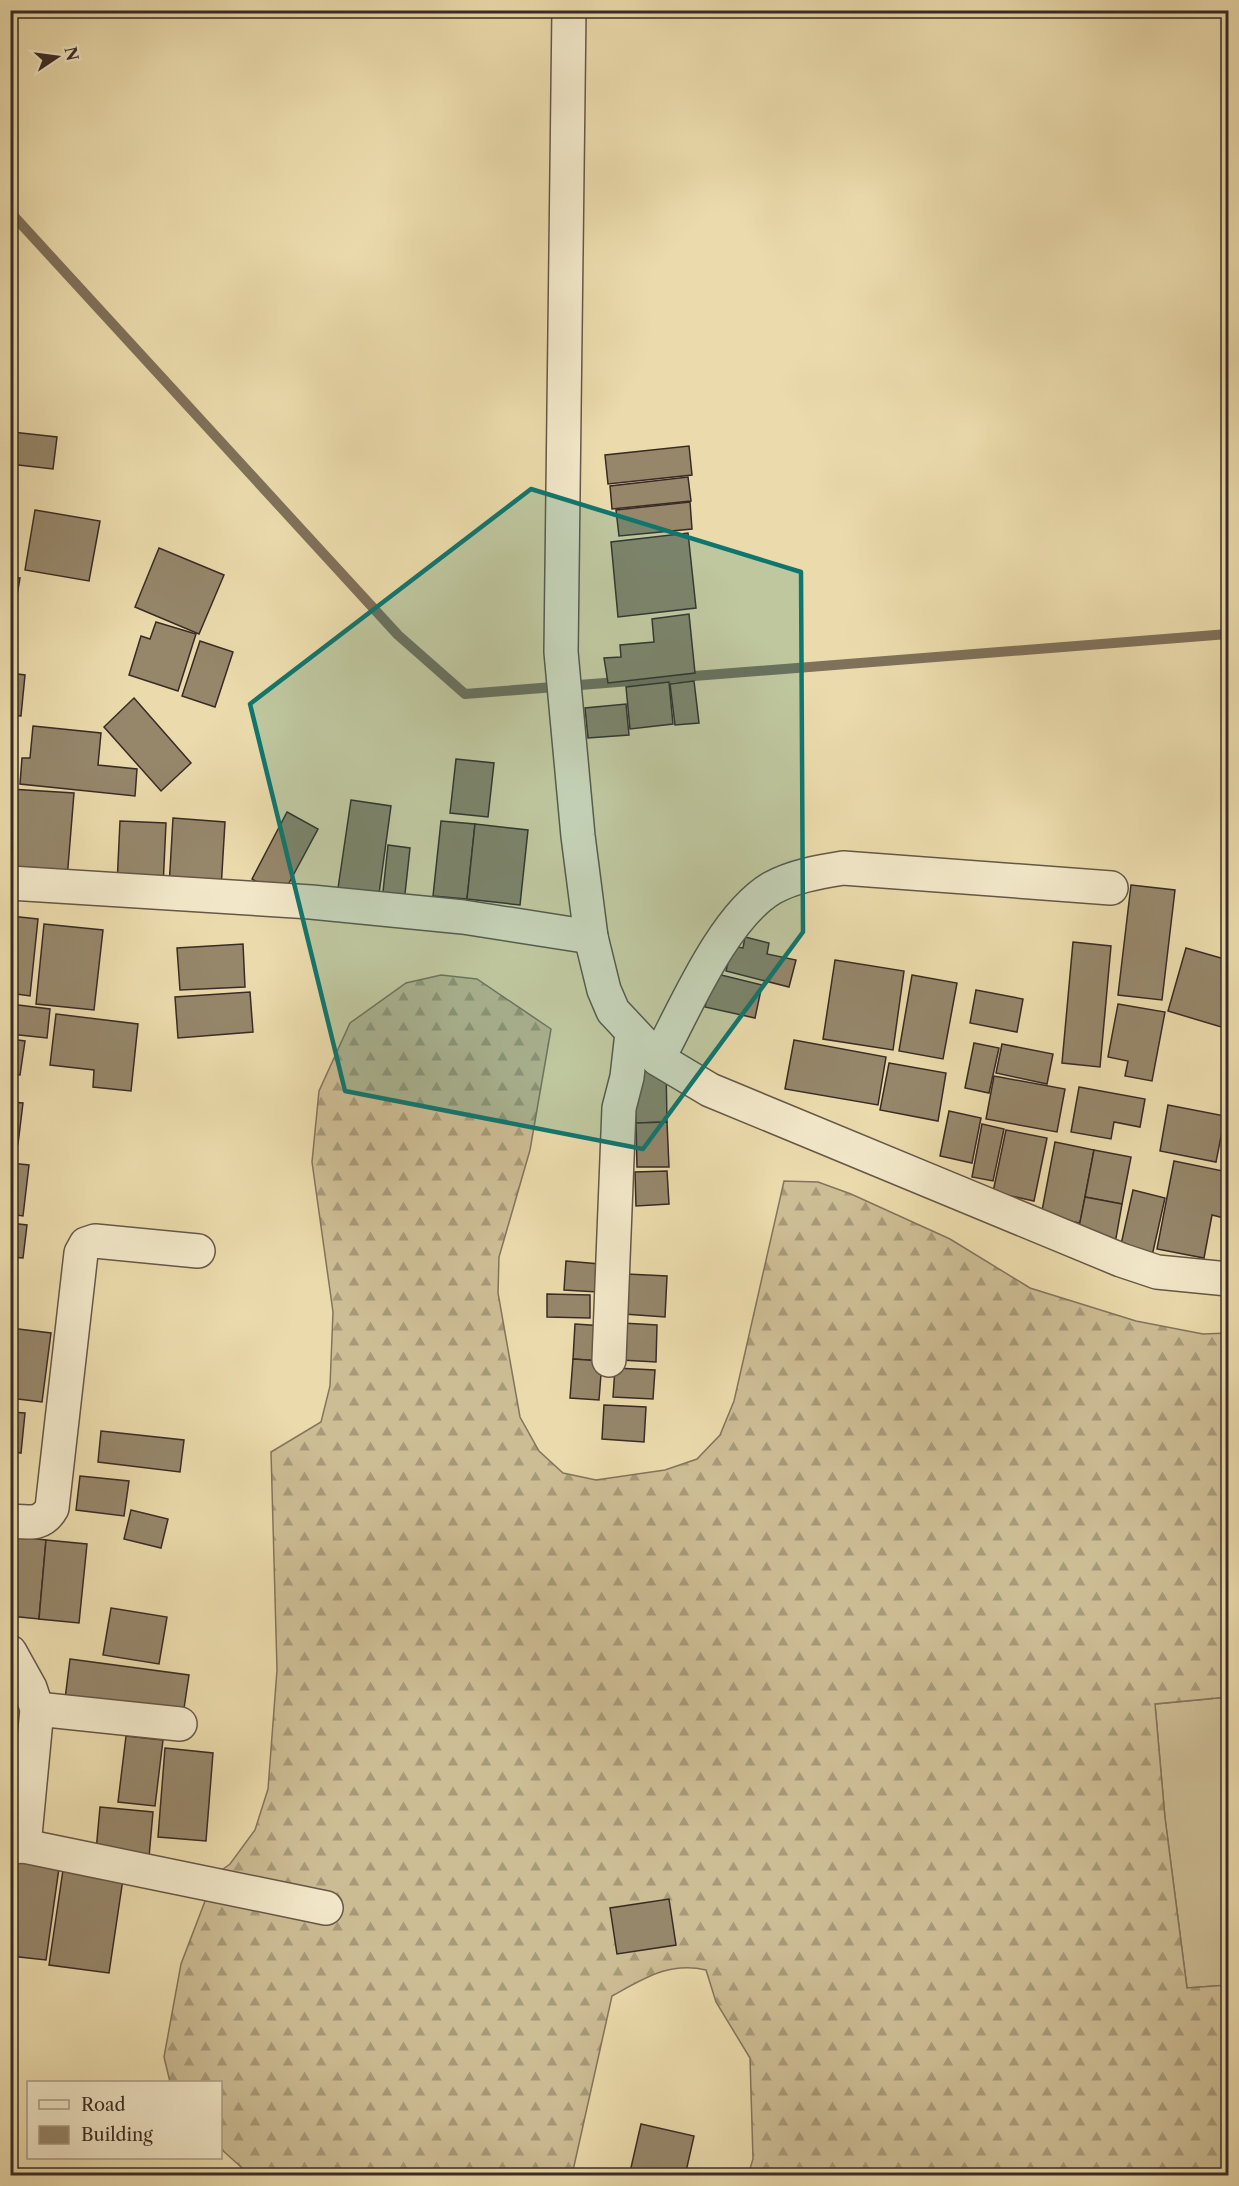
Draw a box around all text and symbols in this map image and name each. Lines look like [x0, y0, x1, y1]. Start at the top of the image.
north arrow [27, 27, 87, 87]
text: N [60, 45, 83, 63]
legend [27, 2081, 222, 2159]
text: Road [81, 2094, 126, 2116]
text: Building [81, 2124, 153, 2146]

